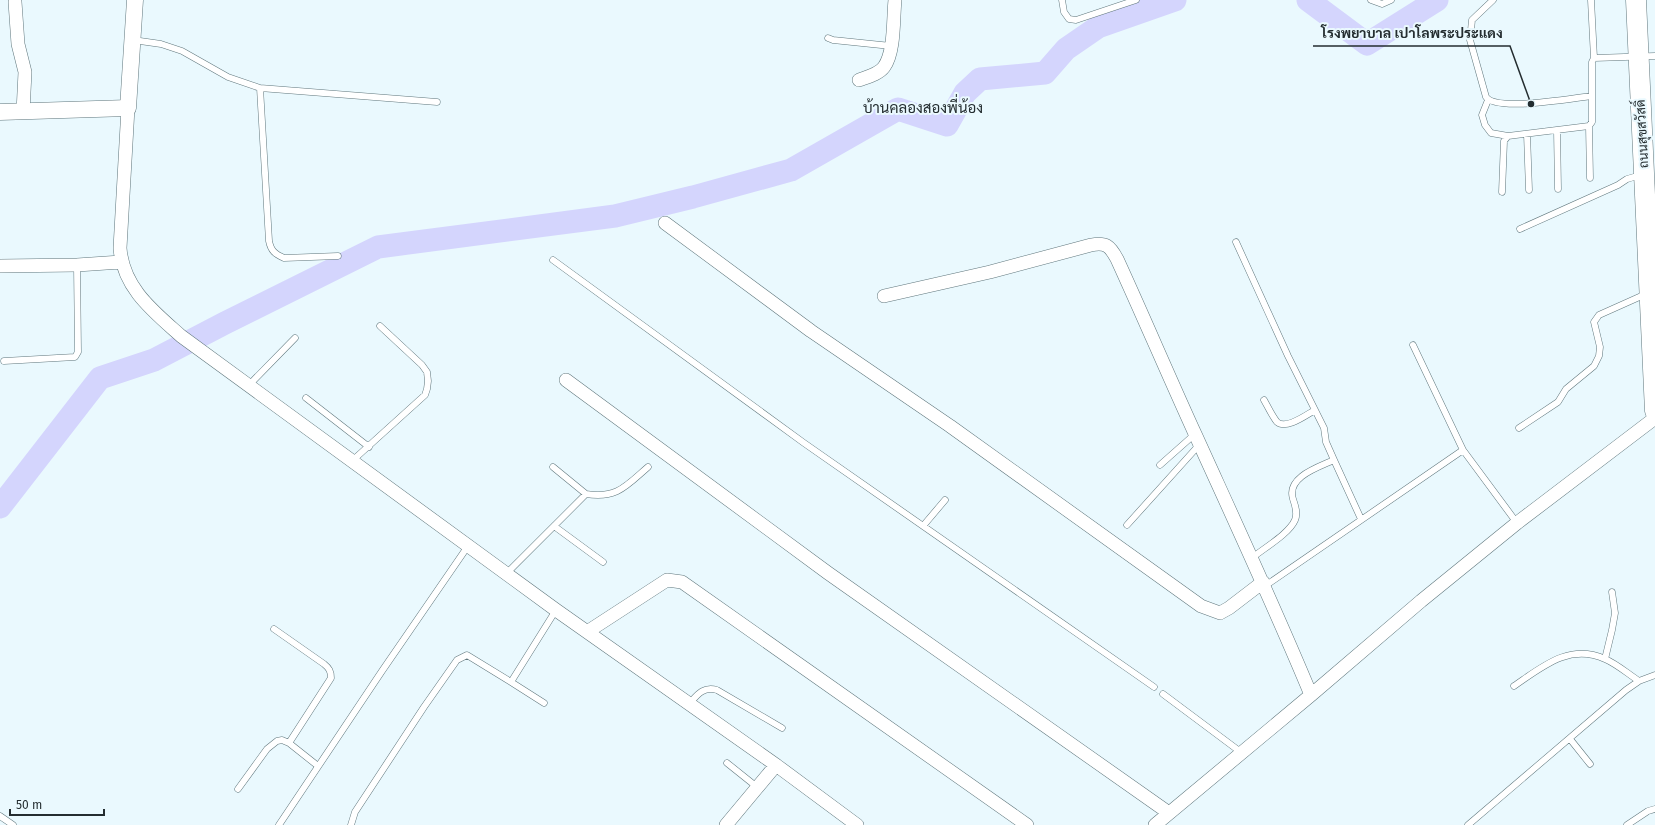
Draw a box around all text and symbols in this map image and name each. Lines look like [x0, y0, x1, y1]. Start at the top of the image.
callout: โรงพยาบาล เปาโลพระประแดง [1313, 20, 1510, 46]
text: โรงพยาบาล เปาโลพระประแดง [1320, 24, 1503, 42]
district label: บ้านคลองสองพี่น้อง [863, 93, 983, 117]
street label: ถนนสุขสวัสดิ์ [1627, 99, 1653, 169]
scale bar [10, 791, 104, 817]
text: 50 m [16, 798, 42, 812]

